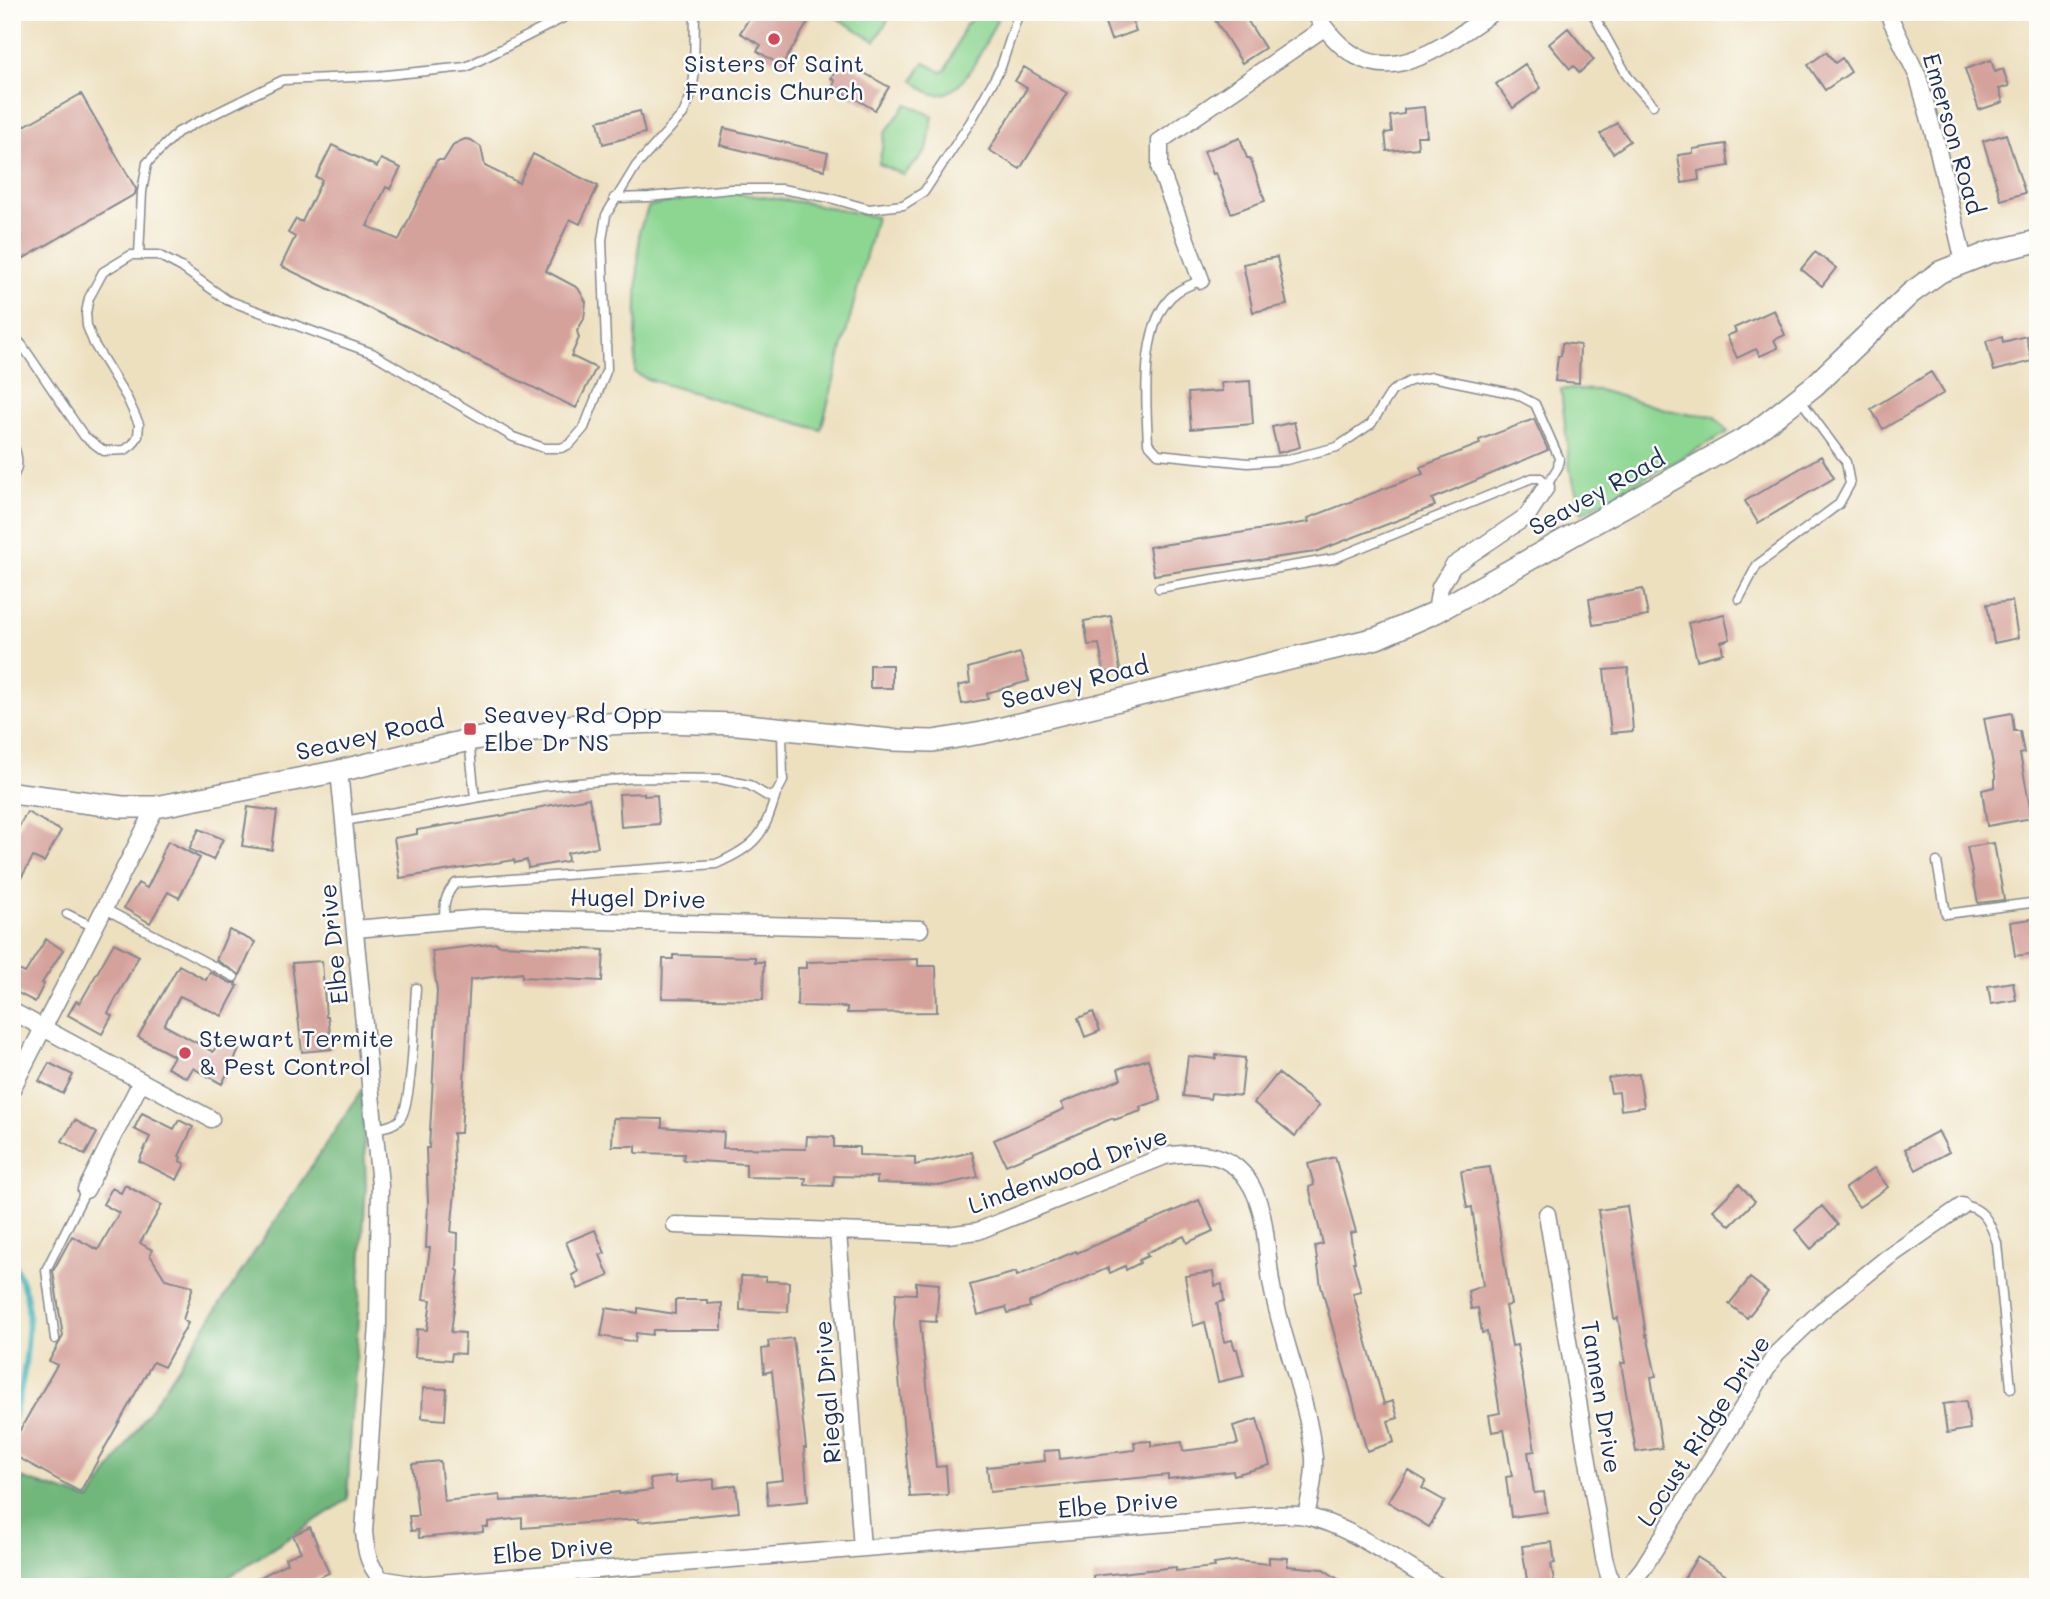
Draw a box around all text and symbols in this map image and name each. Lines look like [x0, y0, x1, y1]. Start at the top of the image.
marker: Sisters of Saint Francis Church [766, 31, 782, 47]
place label: Sisters of Saint Francis Church [684, 47, 864, 106]
street label: Emerson Road [1917, 49, 1992, 218]
street label: Seavey Road [1523, 442, 1670, 542]
street label: Seavey Road [998, 648, 1152, 715]
place label: Seavey Rd Opp Elbe Dr NS [484, 698, 662, 757]
street label: Seavey Road [293, 702, 447, 767]
marker: Seavey Rd Opp Elbe Dr NS [462, 721, 478, 737]
street label: Hugel Drive [570, 881, 706, 914]
street label: Elbe Drive [311, 882, 354, 1006]
place label: Stewart Termite & Pest Control [199, 1022, 394, 1081]
marker: Stewart Termite & Pest Control [177, 1045, 193, 1061]
street label: Lindenwood Drive [963, 1119, 1171, 1220]
street label: Tannen Drive [1575, 1318, 1630, 1475]
street label: Riegal Drive [806, 1319, 847, 1465]
street label: Locust Ridge Drive [1629, 1329, 1776, 1532]
street label: Elbe Drive [1056, 1483, 1180, 1524]
street label: Elbe Drive [491, 1529, 615, 1570]

